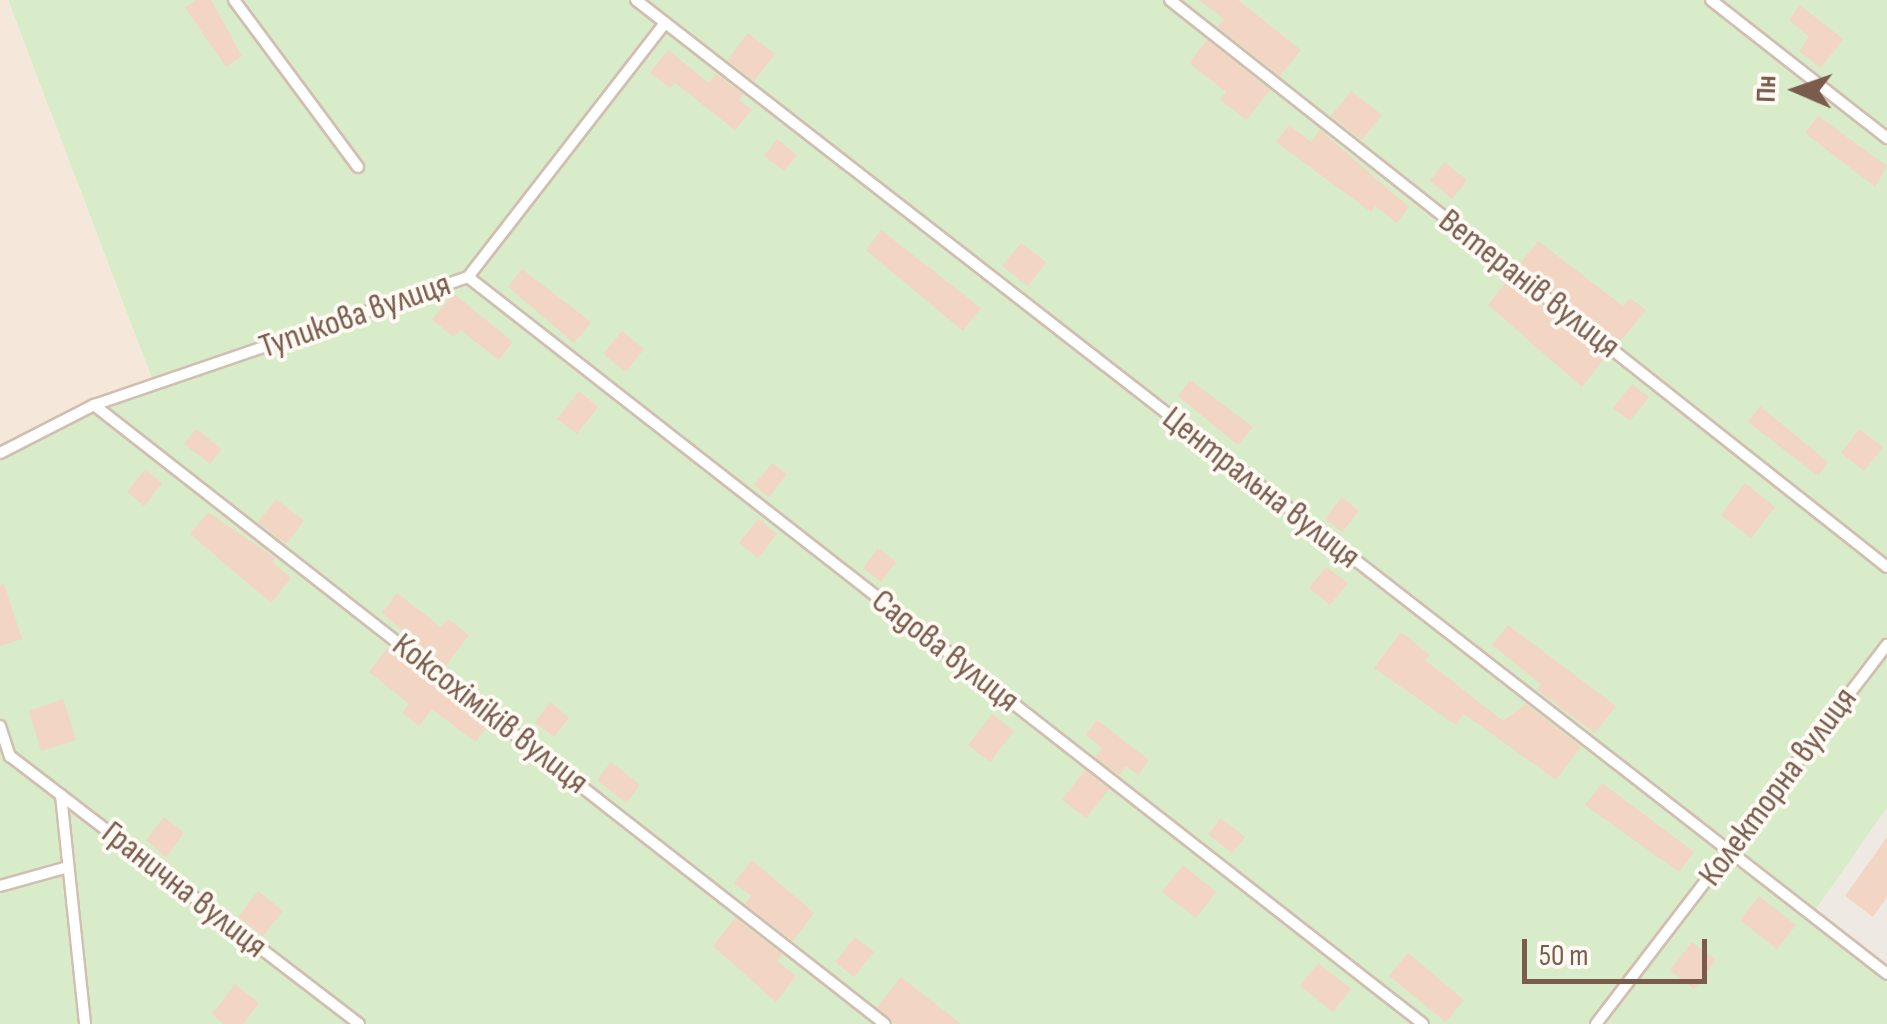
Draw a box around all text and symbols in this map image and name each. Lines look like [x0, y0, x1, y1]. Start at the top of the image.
north arrow [1747, 40, 1847, 140]
text: Пн [1750, 75, 1783, 103]
street label: Ветеранів вулиця [1430, 200, 1628, 368]
street label: Тупикова вулиця [254, 264, 456, 368]
street label: Центральна вулиця [1154, 398, 1368, 578]
street label: Садова вулиця [863, 580, 1027, 722]
street label: Коксохіміків вулиця [384, 624, 596, 804]
street label: Колекторна вулиця [1690, 679, 1866, 895]
street label: Гранична вулиця [93, 812, 275, 968]
scale bar [1527, 919, 1712, 981]
text: 50 m [1539, 938, 1588, 974]

